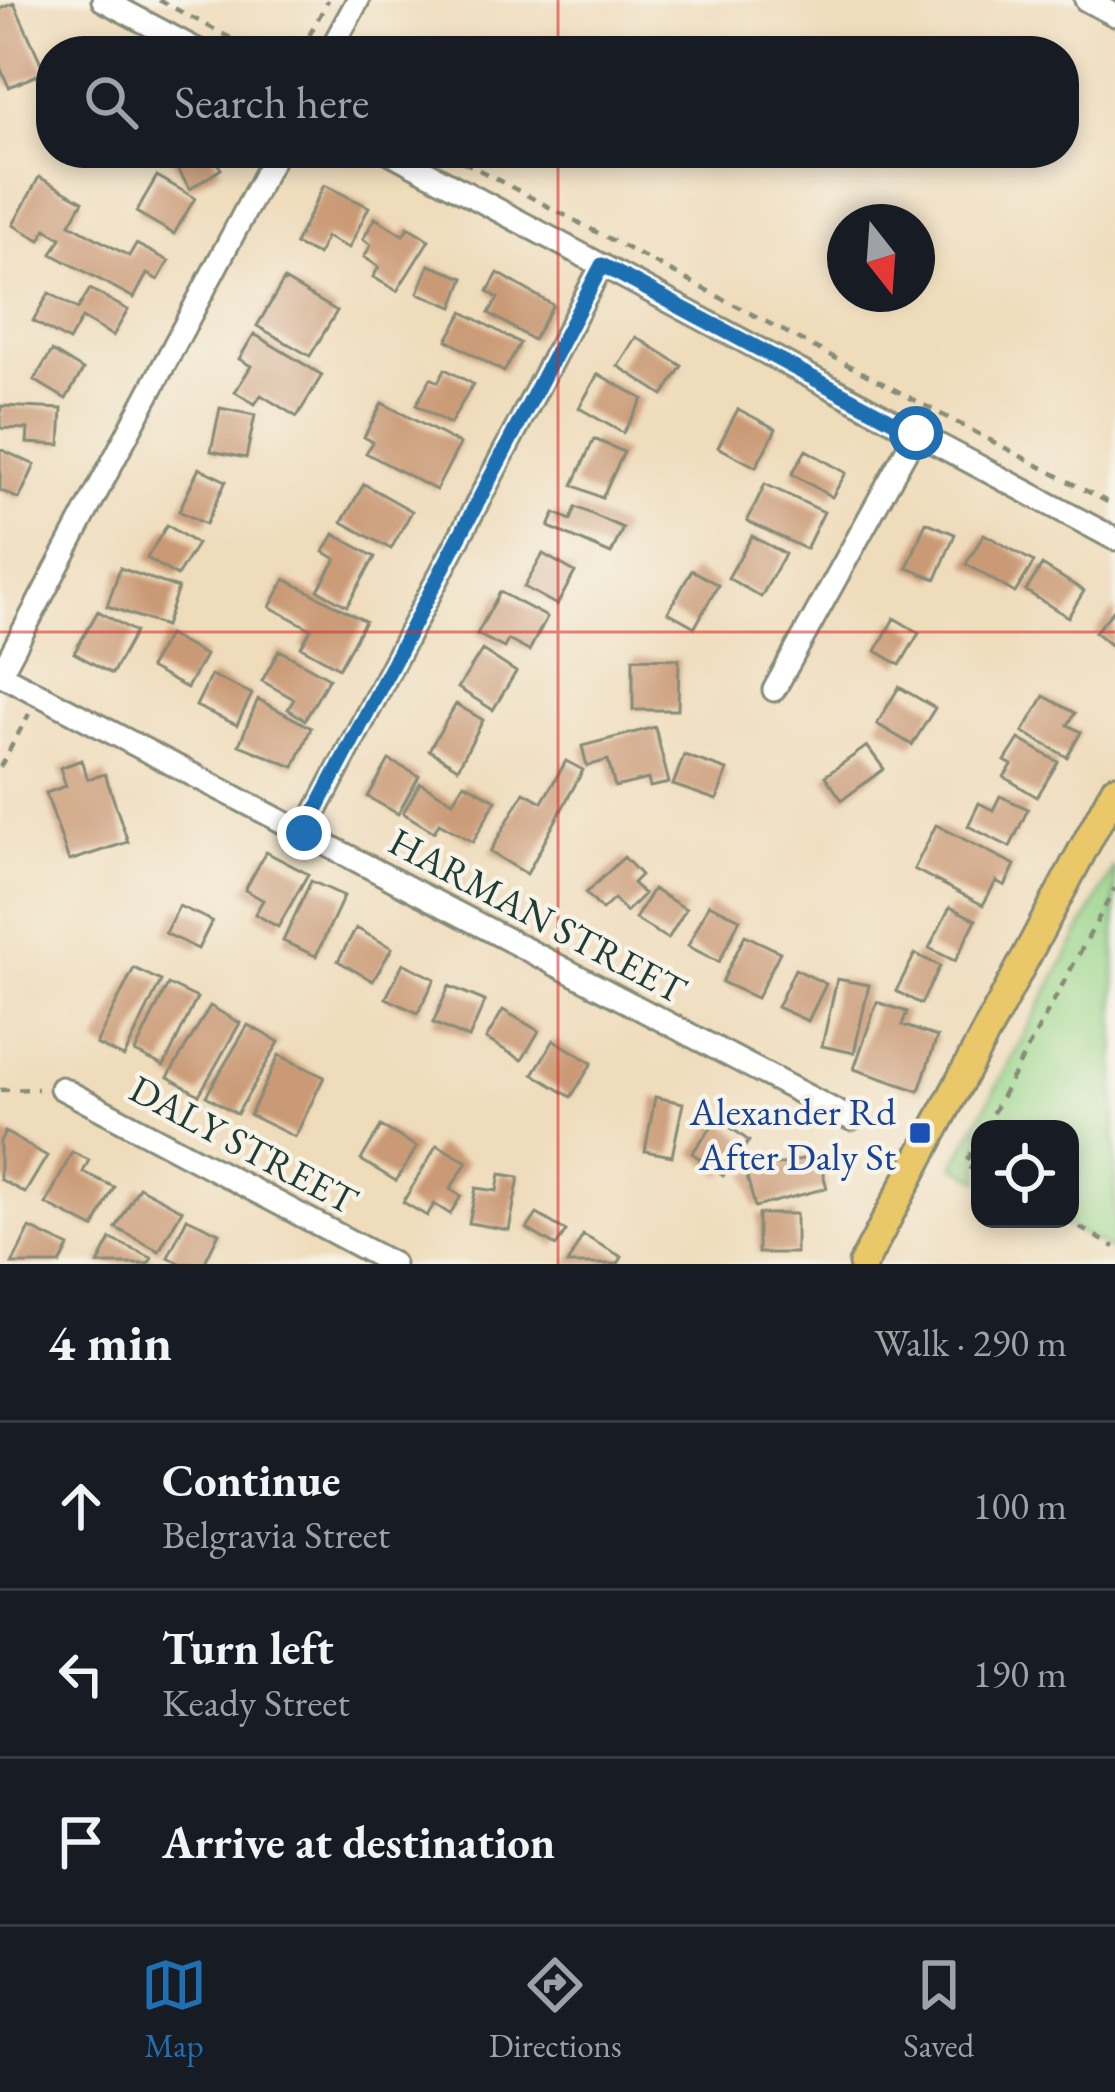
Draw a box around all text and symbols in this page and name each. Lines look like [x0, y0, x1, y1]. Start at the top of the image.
search box [36, 36, 1079, 168]
icon: search [78, 69, 144, 135]
text: Search here [174, 73, 369, 131]
north arrow [827, 204, 935, 312]
route start [889, 406, 943, 460]
route end [277, 806, 331, 860]
street label: HARMAN STREET [380, 816, 696, 1016]
street label: DALY STREET [121, 1063, 367, 1226]
place label: Alexander Rd After Daly St [688, 1086, 896, 1182]
marker: Alexander Rd After Daly St [907, 1120, 933, 1146]
map controls [971, 1120, 1079, 1228]
button: locate [971, 1120, 1079, 1228]
text: 4 min [48, 1309, 172, 1375]
text: Walk · 290 m [874, 1317, 1067, 1368]
text: Continue [162, 1451, 340, 1509]
icon: ahead [48, 1473, 114, 1539]
text: 100 m [973, 1480, 1067, 1531]
text: Belgravia Street [162, 1509, 390, 1560]
text: Turn left [162, 1619, 334, 1677]
icon: left [48, 1641, 114, 1707]
text: 190 m [973, 1648, 1067, 1699]
text: Keady Street [162, 1677, 350, 1728]
icon: arrive [48, 1809, 114, 1875]
text: Arrive at destination [162, 1813, 555, 1871]
tab: Map [141, 1952, 207, 2067]
tab: Directions [489, 1952, 622, 2067]
tab: Saved [903, 1952, 974, 2067]

